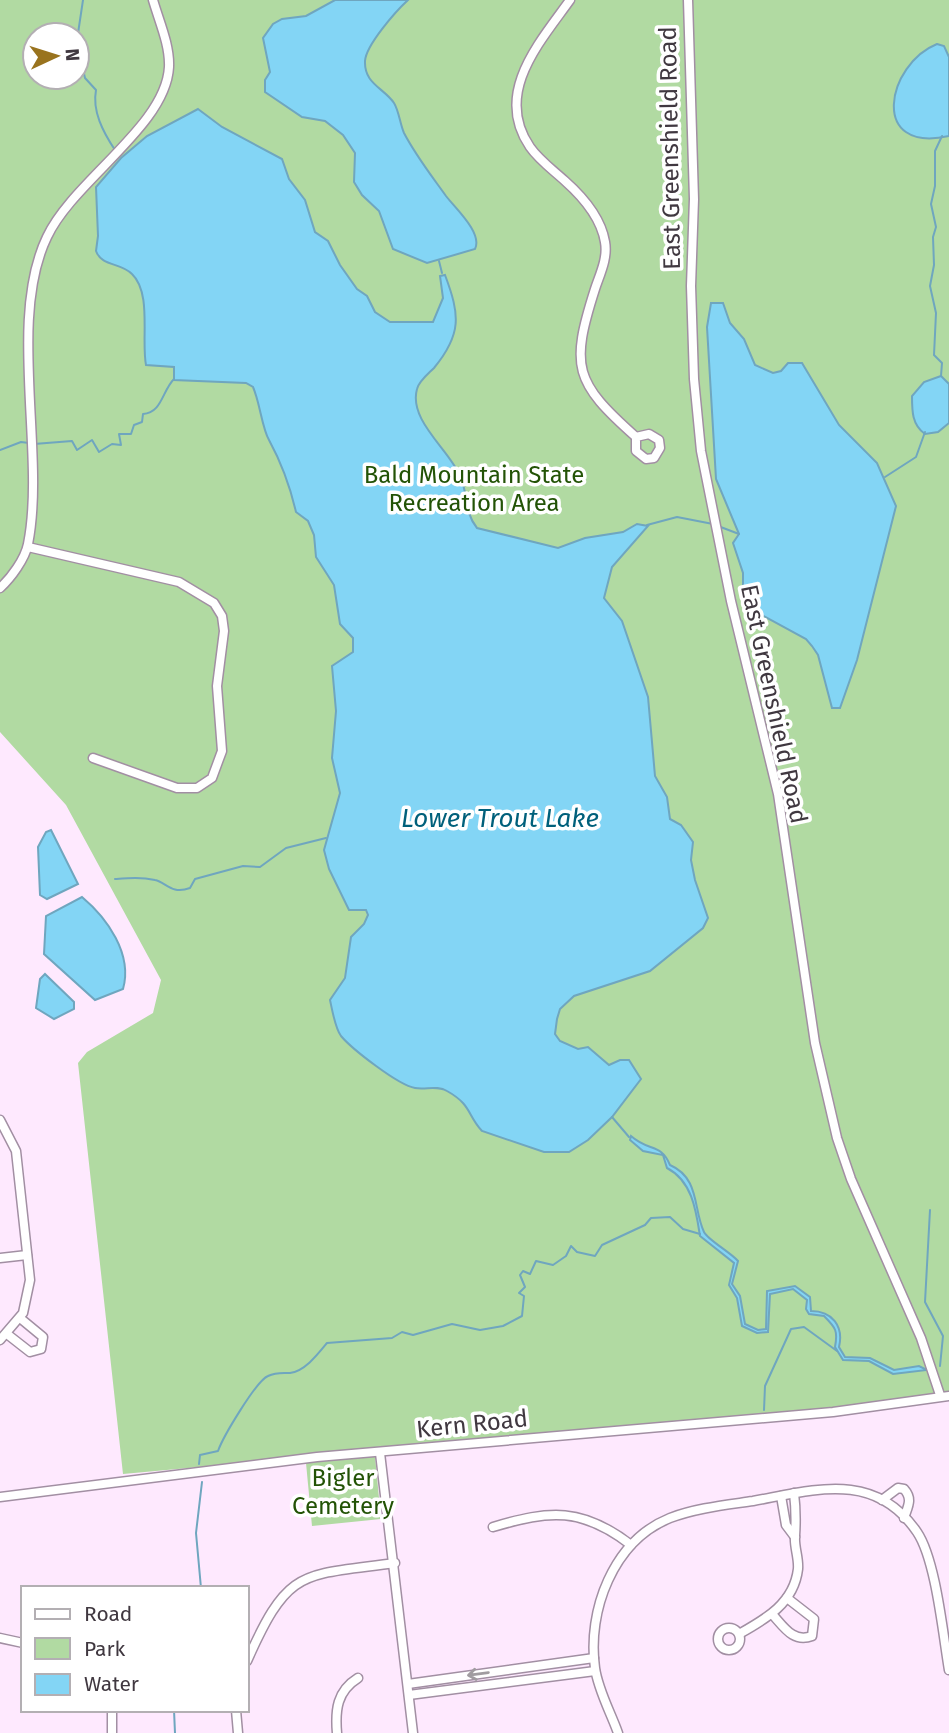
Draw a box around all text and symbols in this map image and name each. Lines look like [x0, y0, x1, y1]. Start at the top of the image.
north arrow [21, 21, 91, 91]
street label: East Greenshield Road [654, 26, 686, 270]
text: N [61, 48, 84, 62]
park label: Bald Mountain State Recreation Area [364, 461, 584, 517]
street label: East Greenshield Road [735, 582, 813, 826]
water label: Lower Trout Lake [401, 803, 599, 834]
street label: Kern Road [415, 1404, 529, 1444]
park label: Bigler Cemetery [292, 1464, 394, 1520]
legend [21, 1586, 248, 1712]
text: Road [84, 1601, 132, 1627]
text: Park [84, 1636, 126, 1662]
one-way arrow [467, 1668, 490, 1681]
text: Water [84, 1671, 139, 1697]

